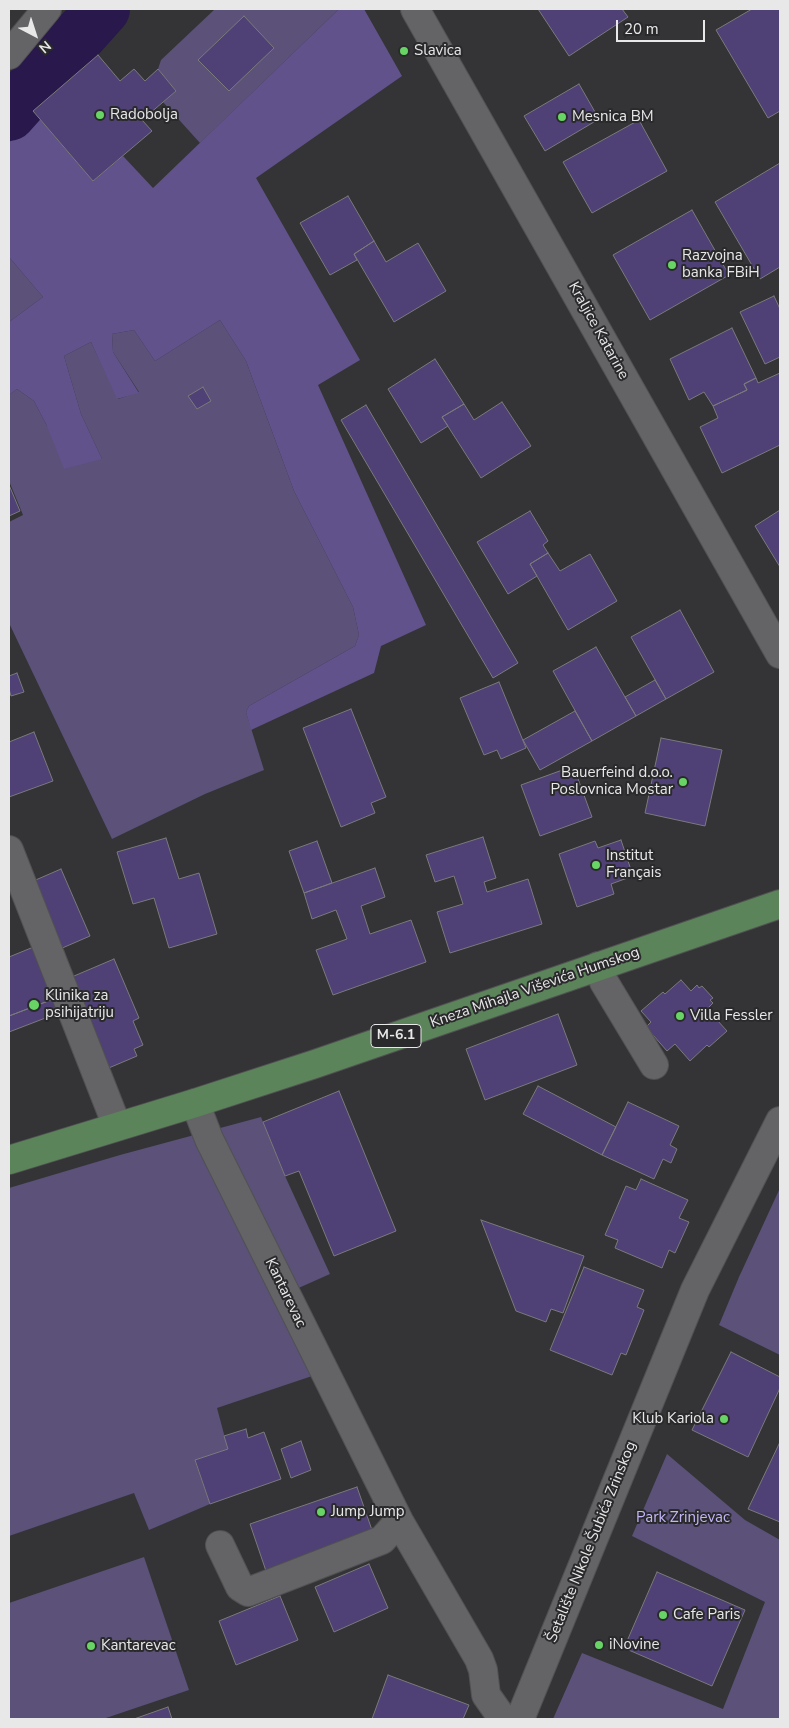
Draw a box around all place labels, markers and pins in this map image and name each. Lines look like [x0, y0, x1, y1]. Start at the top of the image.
place label: Slavica [414, 42, 462, 60]
marker: Slavica [398, 45, 410, 57]
place label: Radobolja [110, 106, 178, 124]
place label: Mesnica BM [572, 108, 654, 126]
marker: Radobolja [94, 109, 106, 121]
marker: Mesnica BM [556, 111, 568, 123]
place label: Razvojna banka FBiH [682, 247, 760, 282]
marker: Razvojna banka FBiH [666, 259, 678, 271]
place label: Bauerfeind d.o.o. Poslovnica Mostar [550, 764, 673, 799]
marker: Bauerfeind d.o.o. Poslovnica Mostar [677, 776, 689, 788]
place label: Institut Français [606, 847, 661, 882]
marker: Institut Français [590, 859, 602, 871]
place label: Klinika za psihijatriju [45, 987, 114, 1022]
marker: Klinika za psihijatriju [27, 998, 41, 1012]
place label: Villa Fessler [690, 1007, 773, 1025]
marker: Villa Fessler [674, 1010, 686, 1022]
place label: Klub Kariola [632, 1410, 714, 1428]
marker: Klub Kariola [718, 1413, 730, 1425]
place label: Jump Jump [331, 1503, 405, 1521]
marker: Jump Jump [315, 1506, 327, 1518]
place label: Cafe Paris [673, 1606, 741, 1624]
marker: Cafe Paris [657, 1609, 669, 1621]
place label: iNovine [609, 1636, 660, 1654]
place label: Kantarevac [101, 1637, 176, 1655]
marker: iNovine [593, 1639, 605, 1651]
marker: Kantarevac [85, 1640, 97, 1652]

